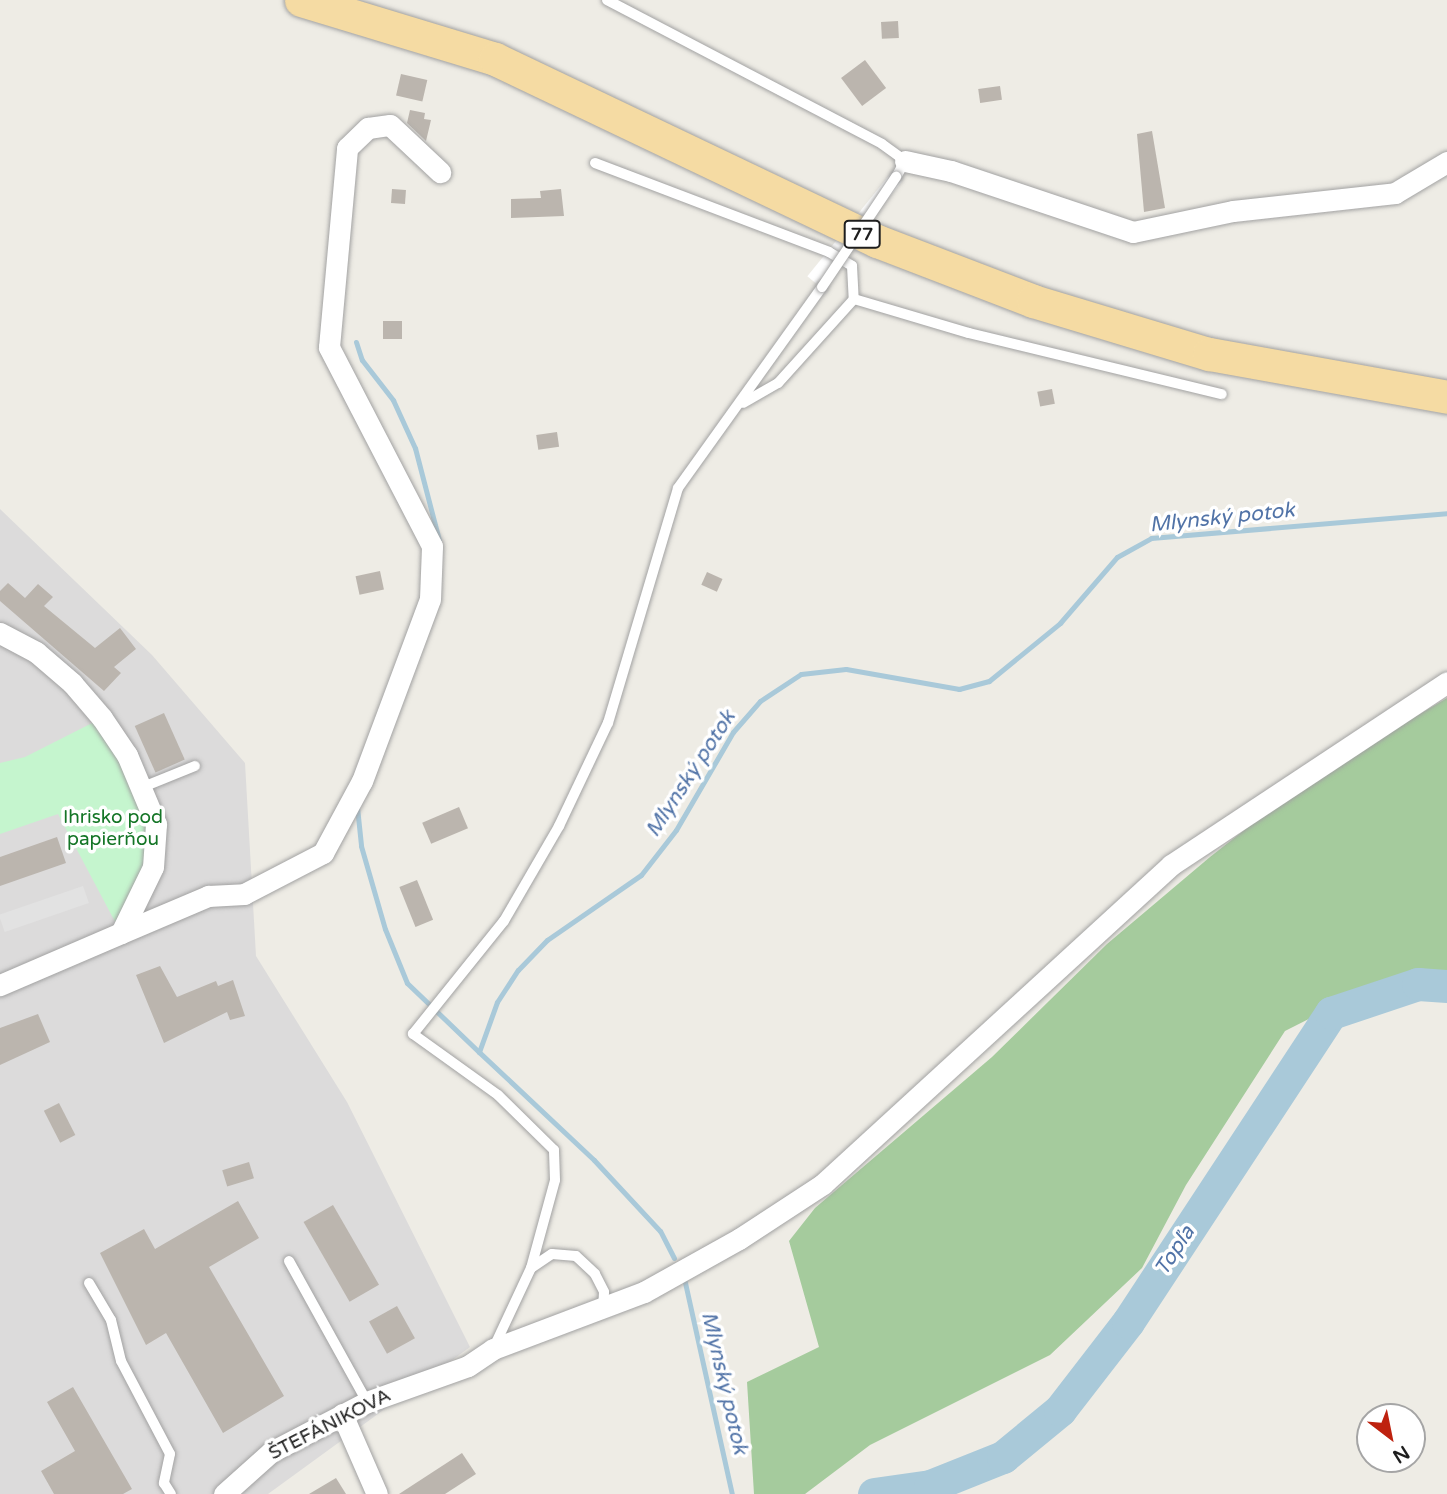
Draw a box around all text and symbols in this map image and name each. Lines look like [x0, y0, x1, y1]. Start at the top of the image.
road number: 77 [843, 220, 881, 248]
water label: Mlynský potok [1148, 498, 1296, 538]
water label: Mlynský potok [641, 706, 741, 842]
park label: Ihrisko pod papierňou [63, 807, 163, 851]
water label: Topľa [1150, 1221, 1200, 1281]
water label: Mlynský potok [695, 1309, 753, 1457]
street label: ŠTEFÁNIKOVA [265, 1384, 395, 1466]
north arrow [1356, 1403, 1426, 1473]
text: N [1389, 1441, 1413, 1467]

